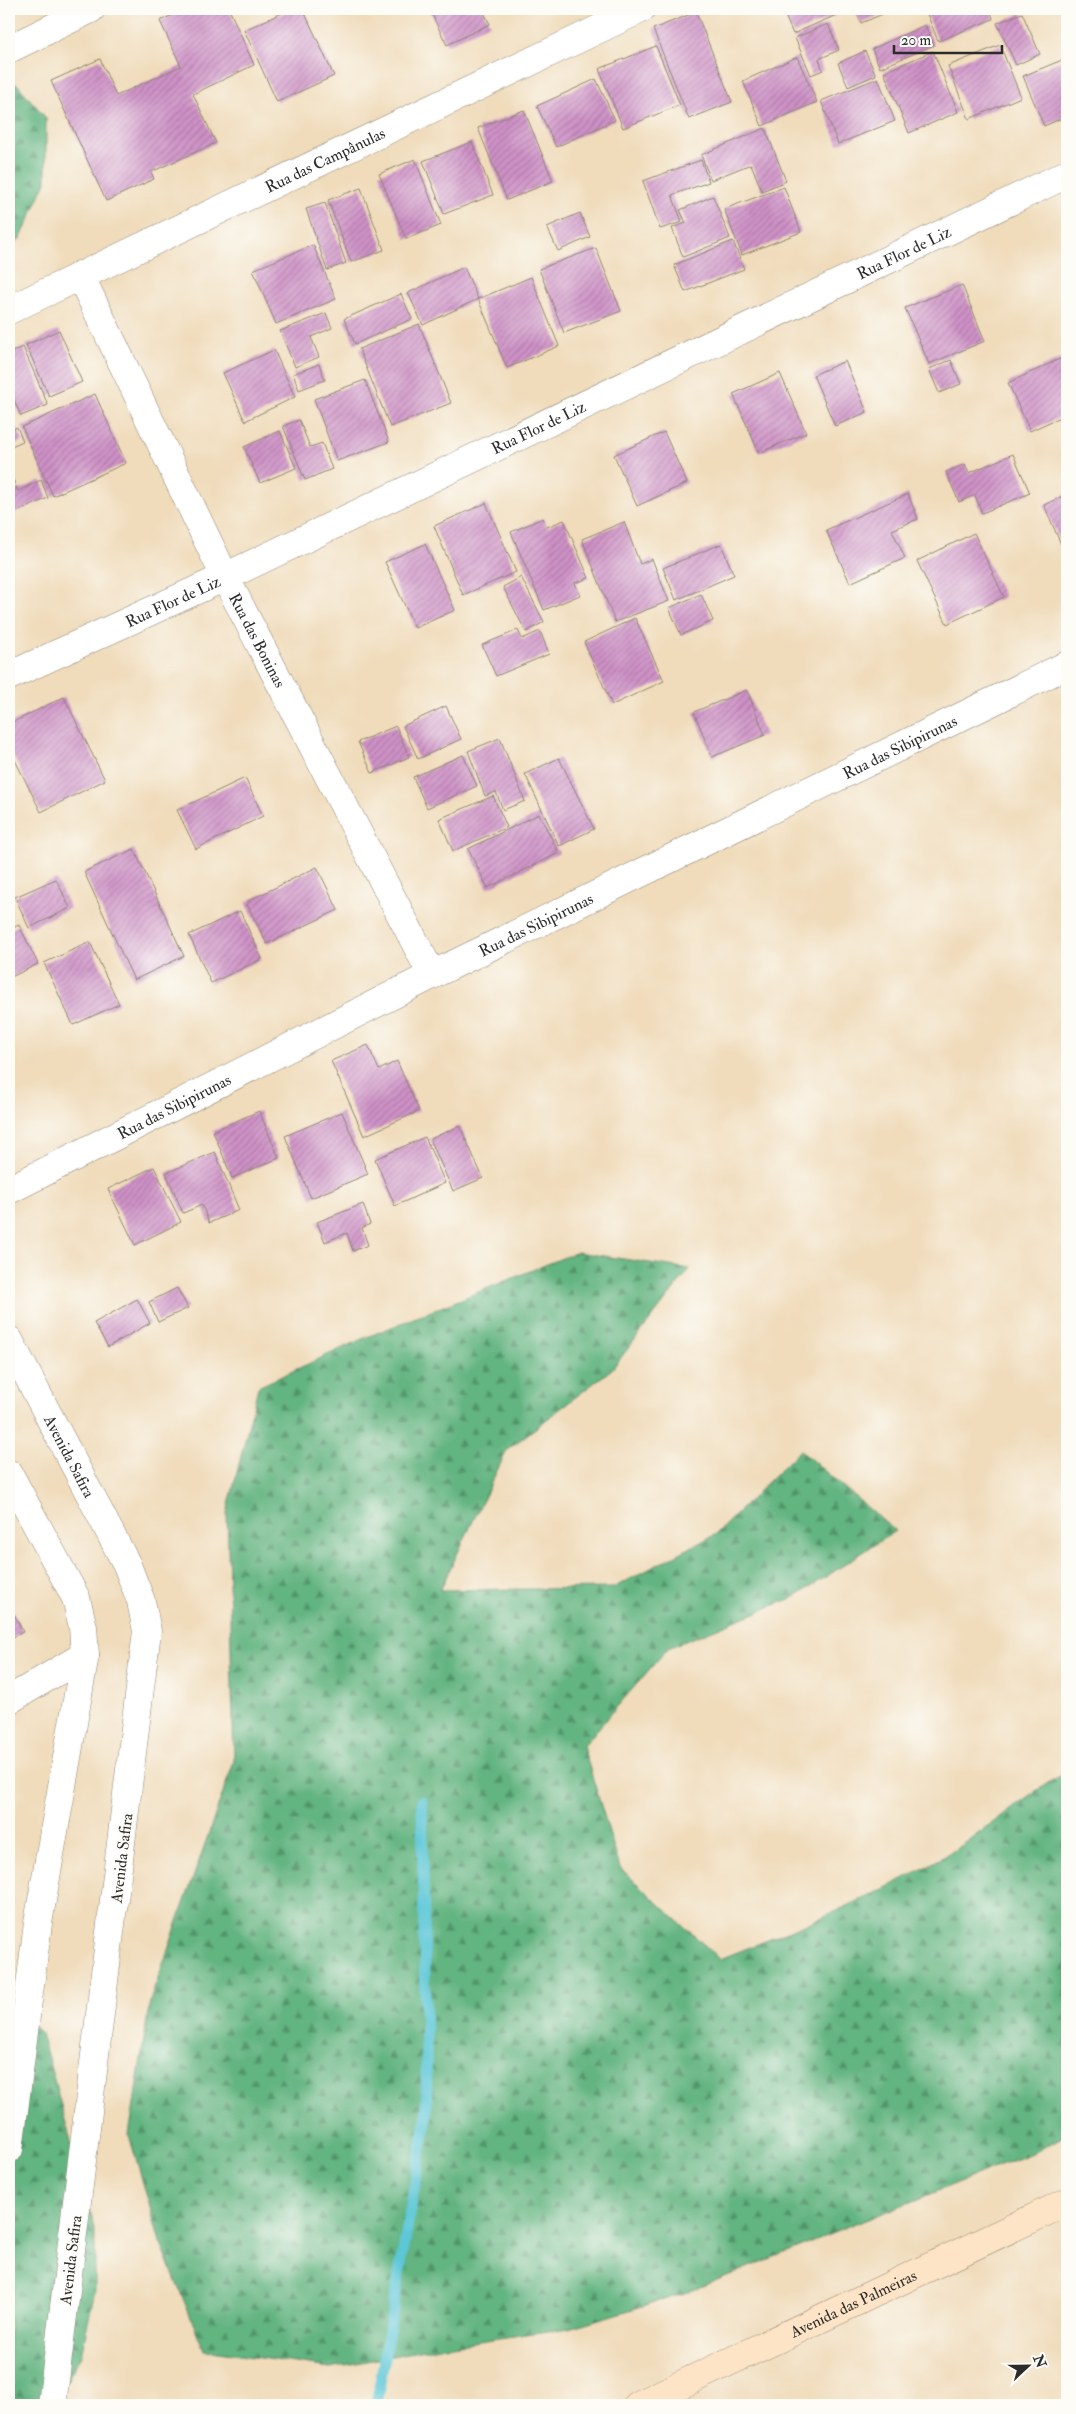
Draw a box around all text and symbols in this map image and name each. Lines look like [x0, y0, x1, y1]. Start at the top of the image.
scale bar [894, 22, 1001, 54]
text: 20 m [901, 31, 931, 50]
street label: Rua das Campânulas [262, 123, 389, 198]
street label: Rua Flor de Liz [854, 222, 955, 284]
street label: Rua Flor de Liz [488, 397, 589, 459]
street label: Rua Flor de Liz [122, 571, 224, 632]
street label: Rua das Boninas [224, 590, 290, 691]
street label: Rua das Sibipirunas [840, 711, 961, 784]
street label: Rua das Sibipirunas [476, 889, 597, 962]
street label: Rua das Sibipirunas [114, 1070, 235, 1144]
street label: Avenida Safira [39, 1411, 99, 1502]
street label: Avenida Safira [106, 1812, 137, 1905]
street label: Avenida Safira [55, 2214, 86, 2307]
street label: Avenida das Palmeiras [786, 2266, 920, 2343]
north arrow [1004, 2342, 1054, 2392]
text: N [1029, 2351, 1050, 2371]

